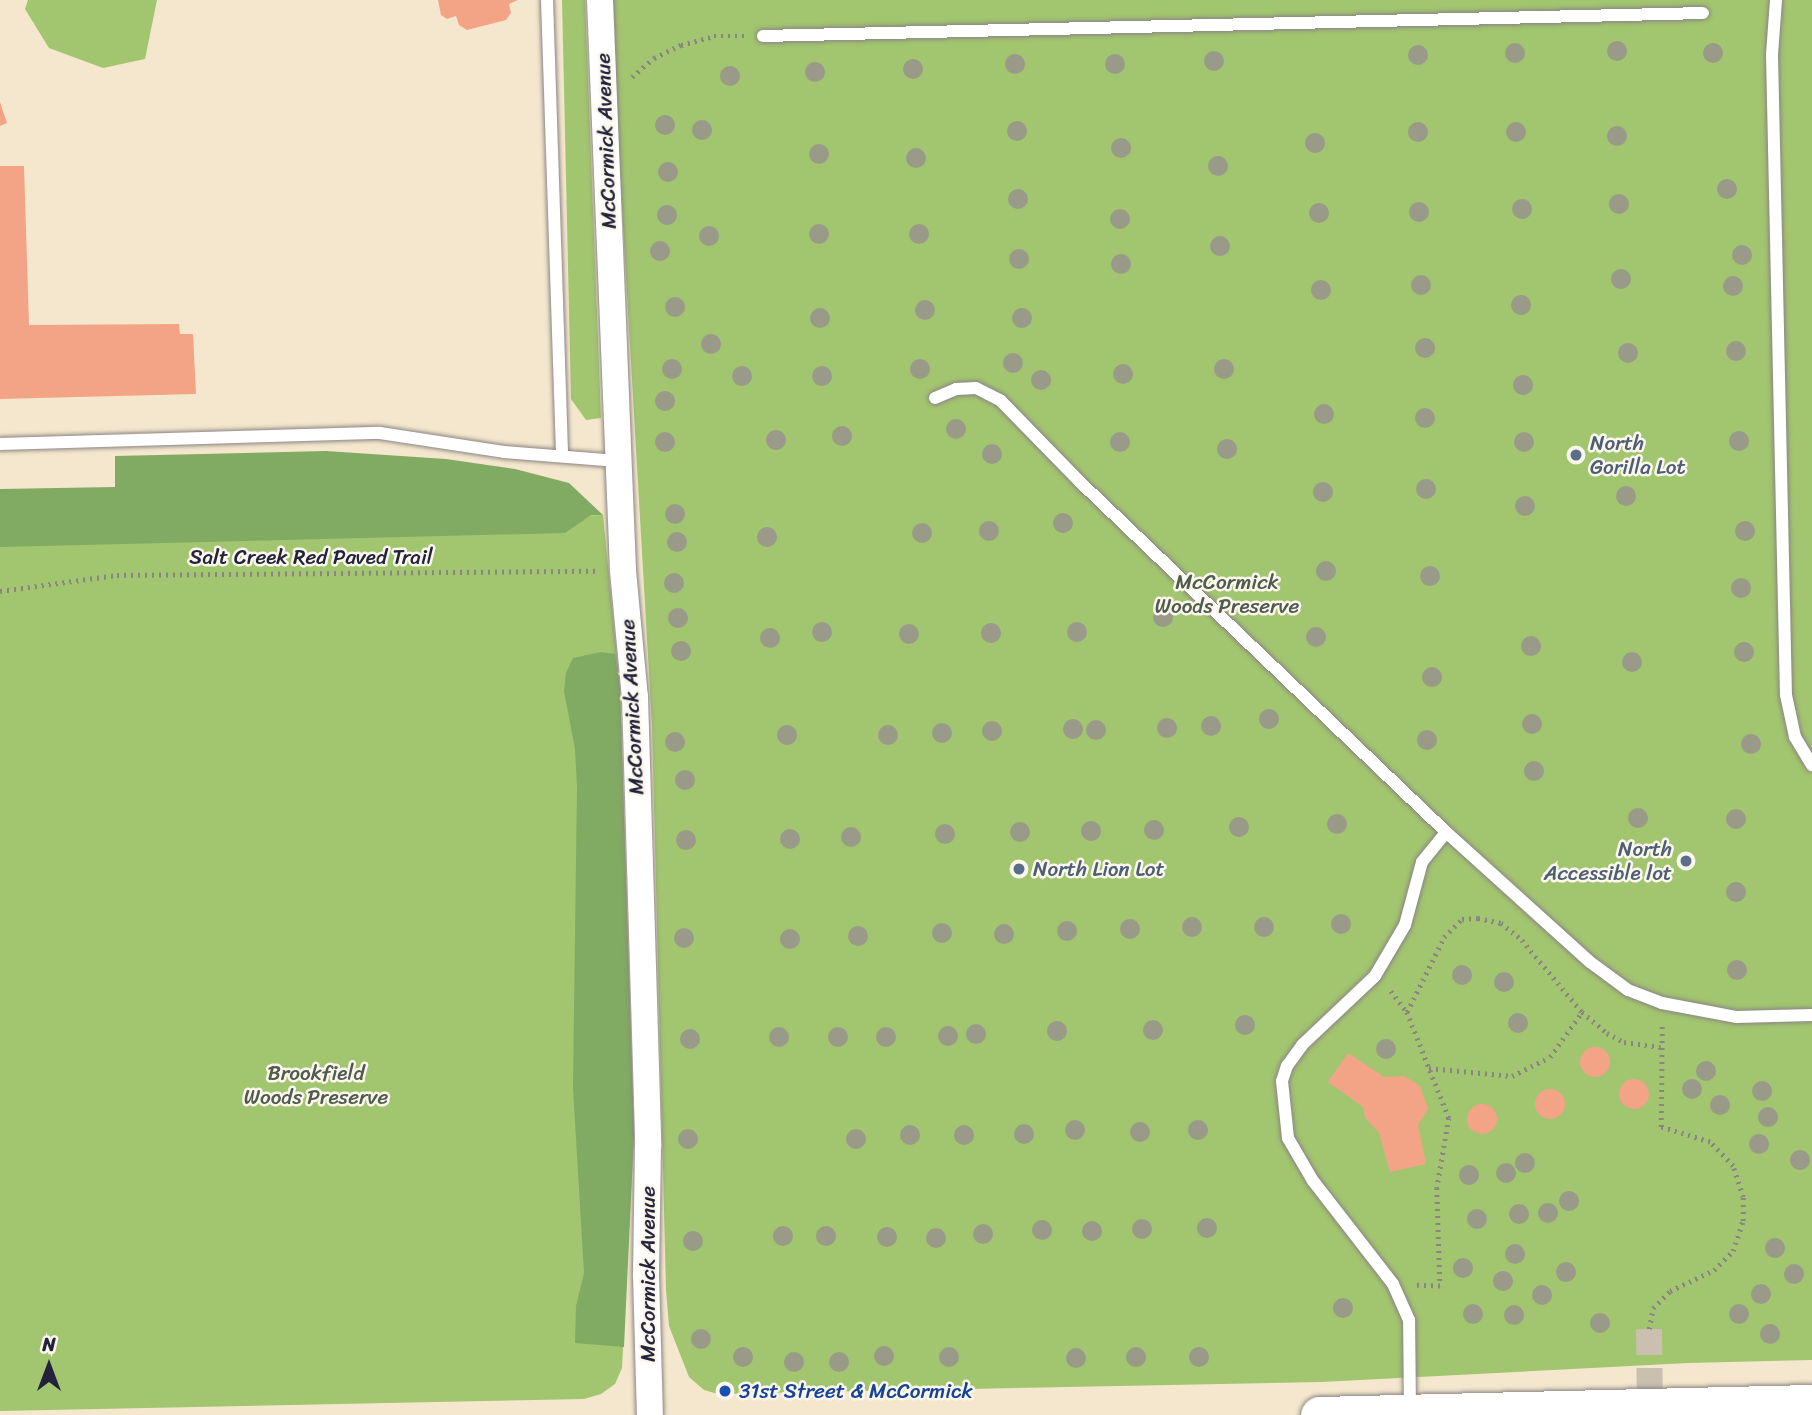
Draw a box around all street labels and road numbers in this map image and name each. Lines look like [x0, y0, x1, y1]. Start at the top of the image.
street label: McCormick Avenue [590, 53, 622, 229]
street label: Salt Creek Red Paved Trail [188, 544, 434, 570]
street label: McCormick Avenue [615, 618, 649, 796]
street label: McCormick Avenue [635, 1186, 661, 1362]

